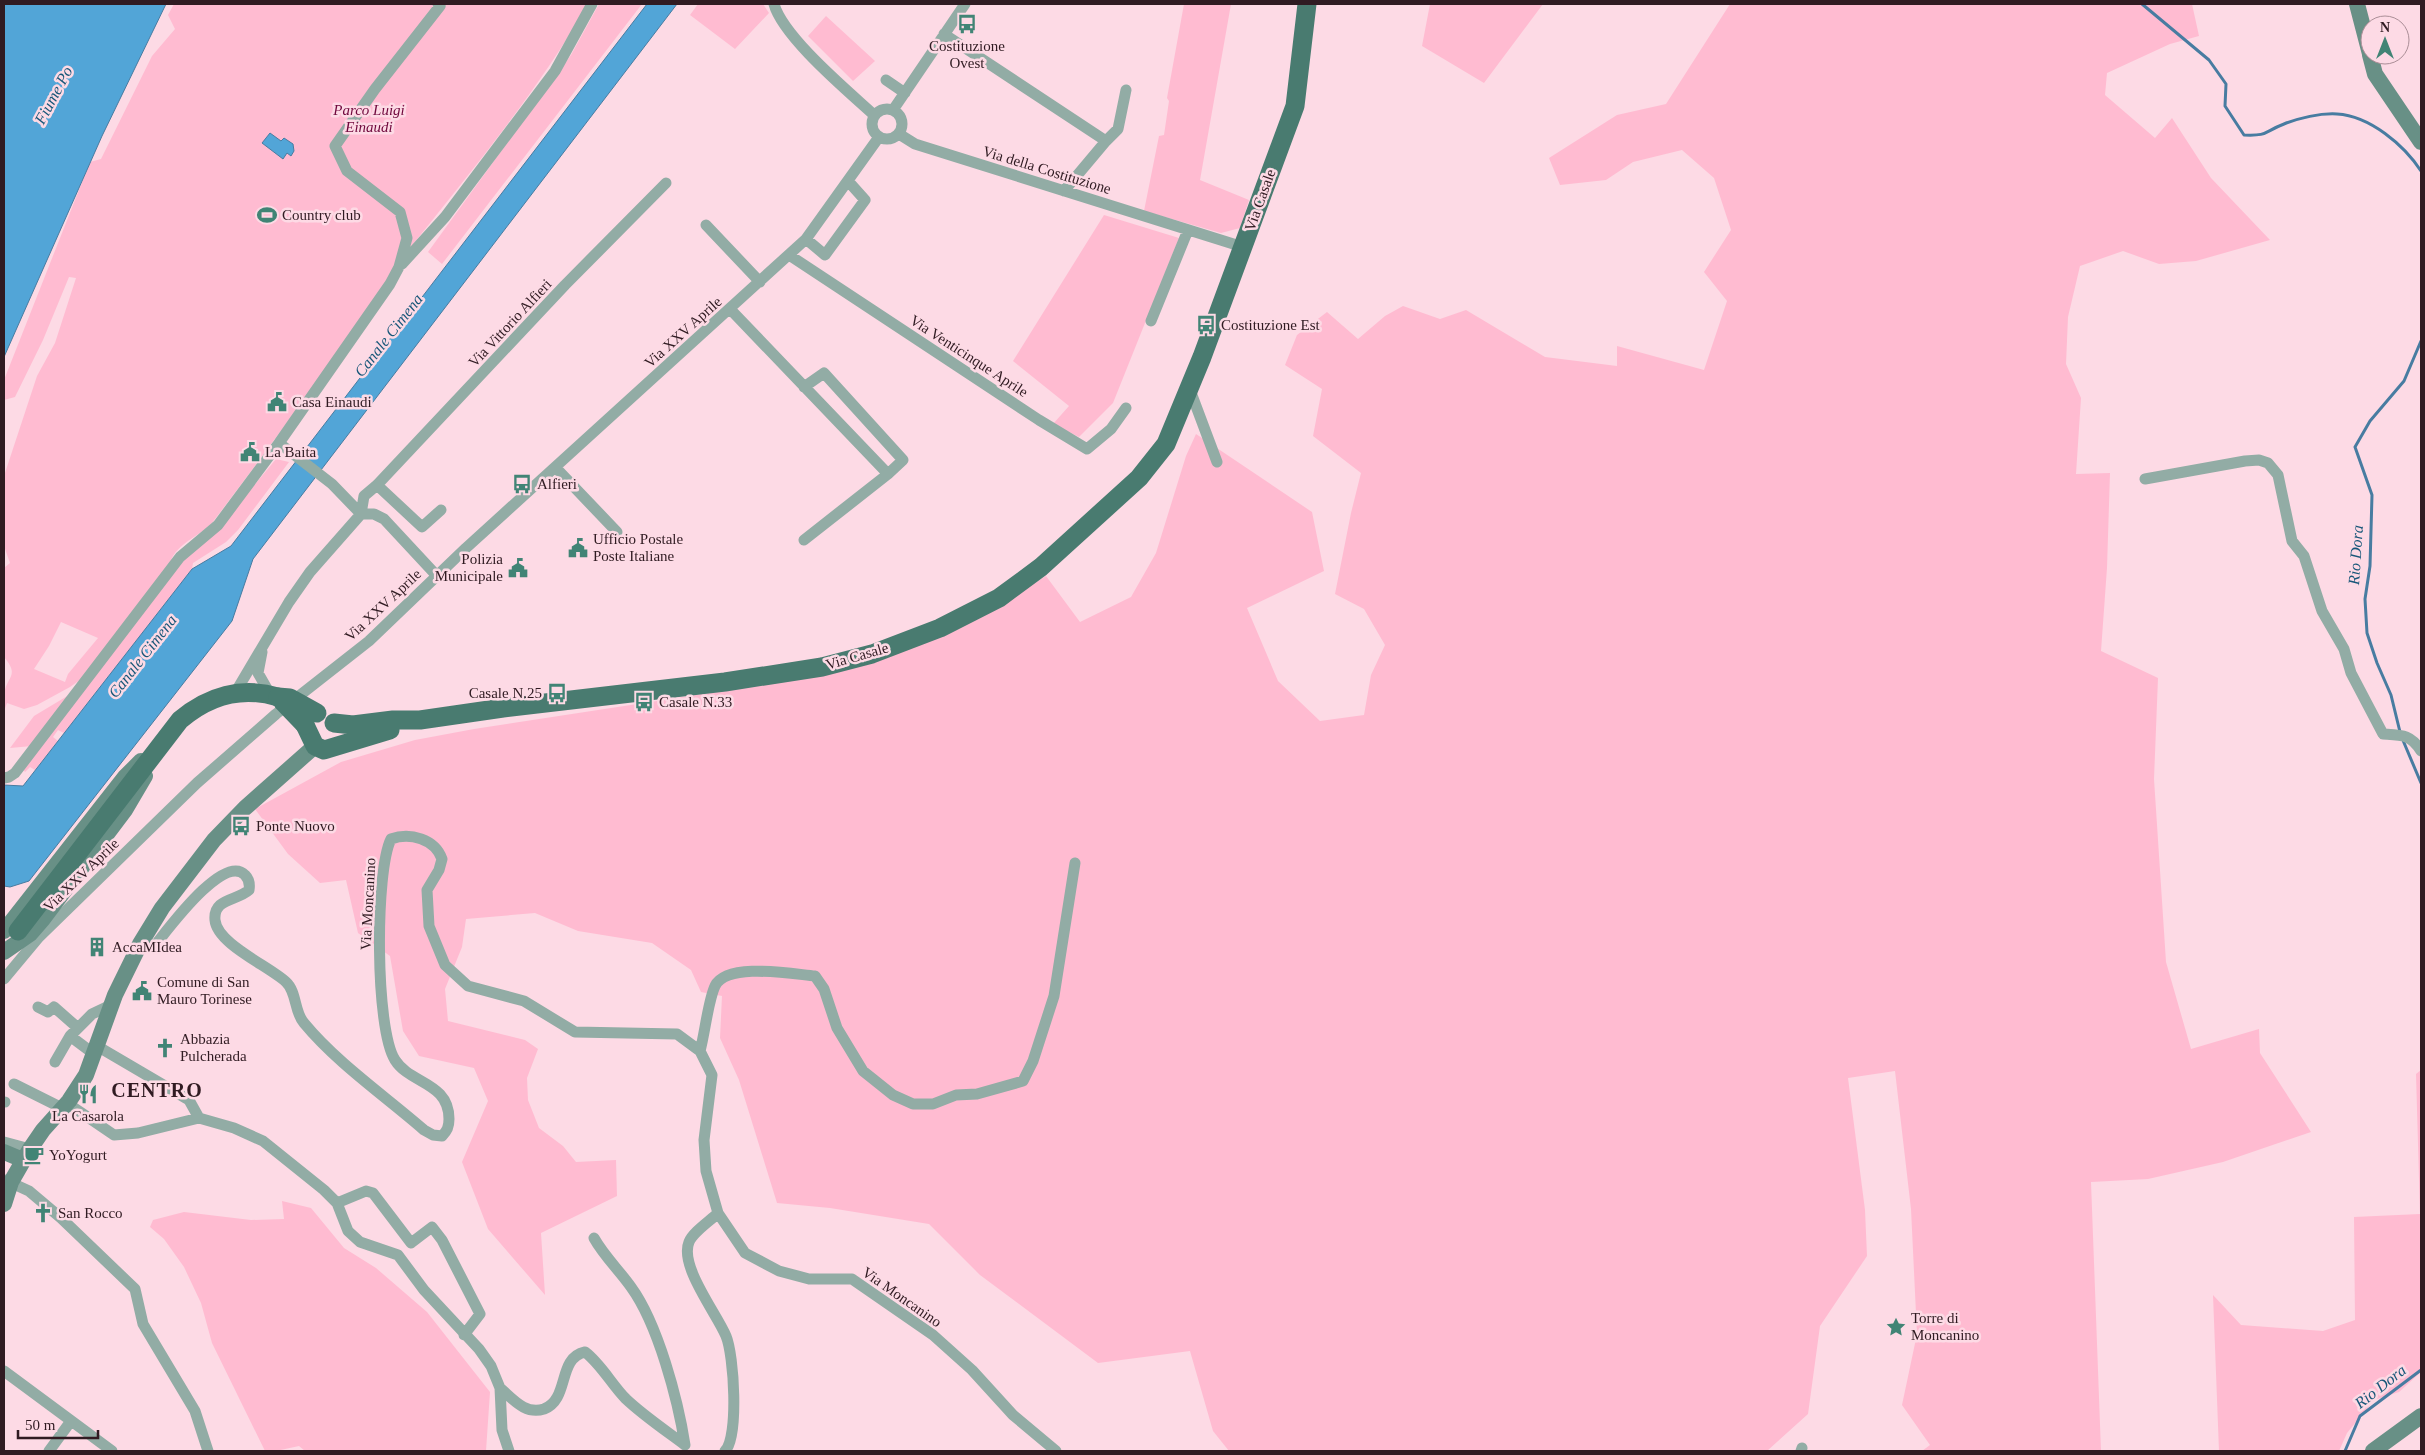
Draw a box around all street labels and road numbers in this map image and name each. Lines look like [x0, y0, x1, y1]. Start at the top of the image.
street label: Via della Costituzione [981, 143, 1113, 197]
street label: Via Casale [1241, 167, 1279, 233]
street label: Via Vittorio Alfieri [465, 276, 555, 370]
street label: Via XXV Aprile [641, 293, 725, 371]
street label: Via Venticinque Aprile [907, 312, 1031, 400]
street label: Via XXV Aprile [342, 566, 425, 644]
street label: Via Casale [824, 639, 891, 673]
street label: Via XXV Aprile [40, 835, 122, 915]
street label: Via Moncanino [358, 857, 378, 951]
street label: Via Moncanino [859, 1264, 945, 1330]

